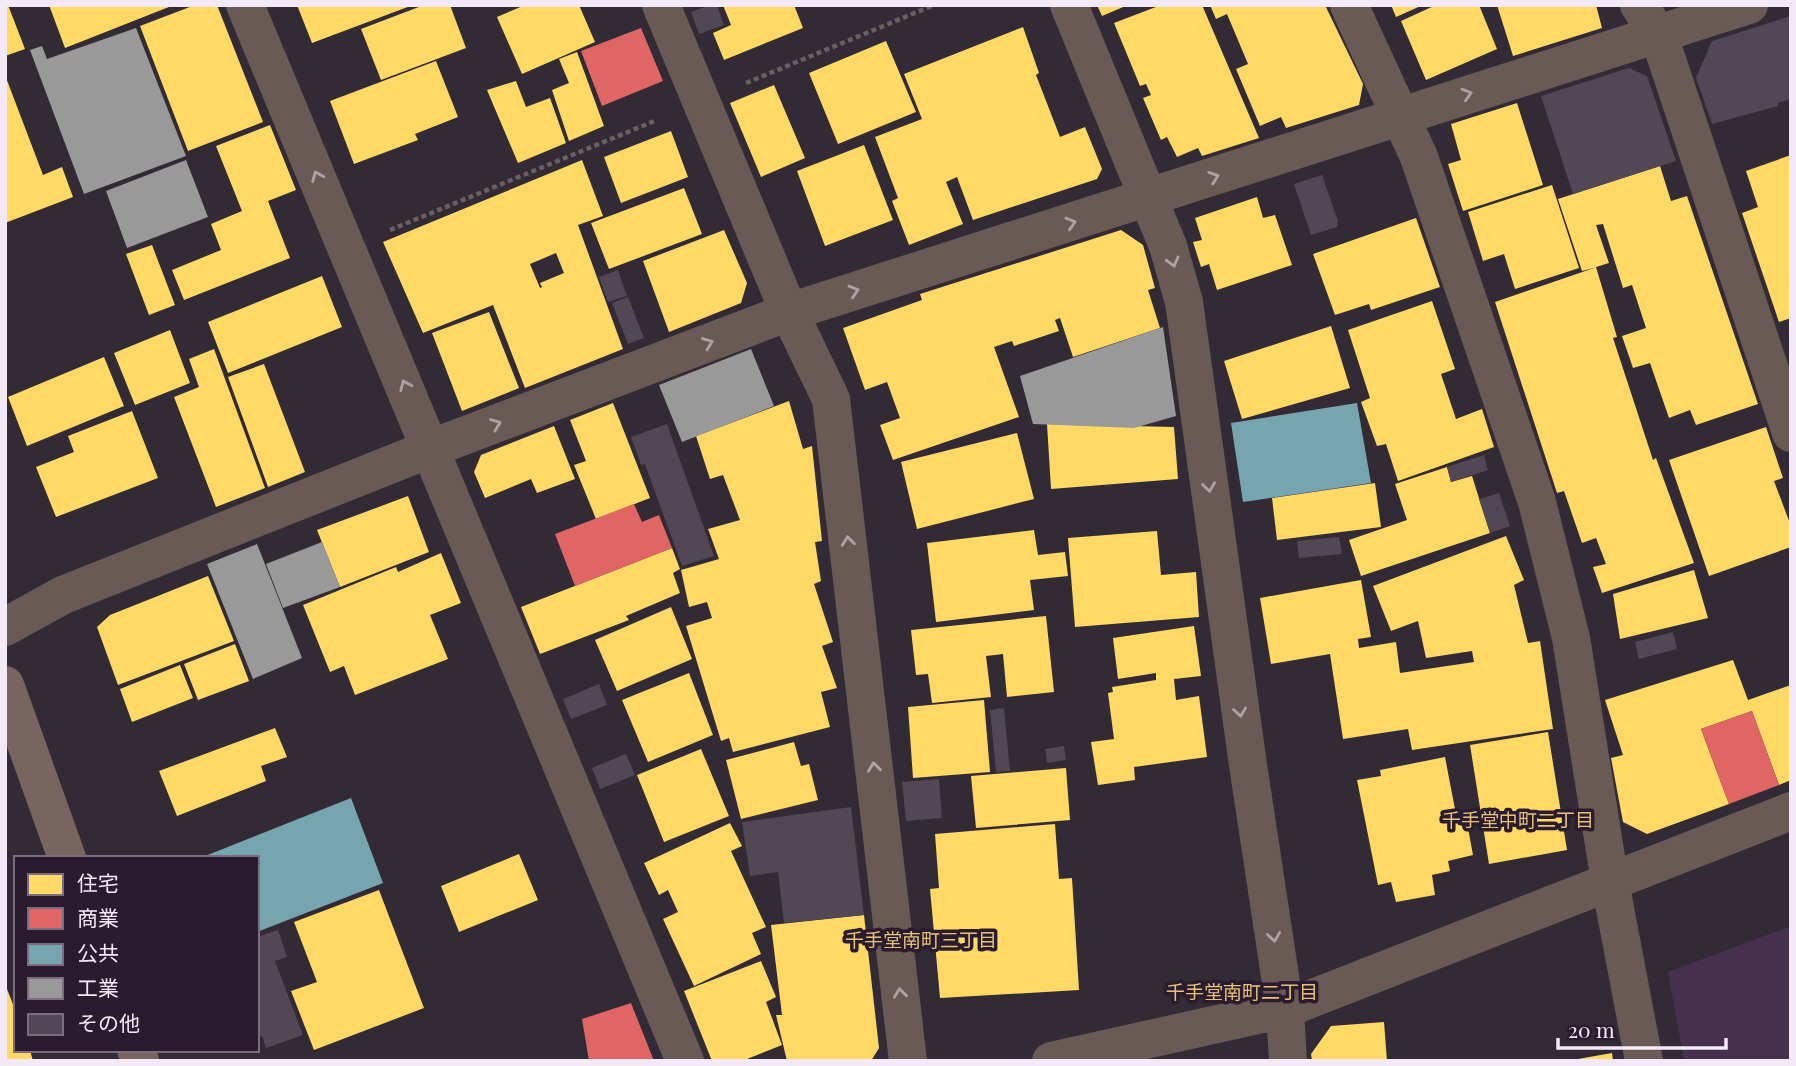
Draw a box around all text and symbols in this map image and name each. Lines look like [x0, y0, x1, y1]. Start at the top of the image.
one-way arrow [1460, 88, 1472, 103]
one-way arrow [311, 170, 325, 183]
one-way arrow [1207, 171, 1219, 185]
one-way arrow [1064, 217, 1077, 231]
one-way arrow [1165, 256, 1179, 268]
one-way arrow [848, 285, 860, 300]
one-way arrow [702, 337, 714, 351]
one-way arrow [399, 380, 413, 393]
one-way arrow [489, 418, 501, 432]
one-way arrow [1202, 481, 1217, 492]
one-way arrow [840, 535, 855, 547]
one-way arrow [1233, 706, 1248, 718]
one-way arrow [866, 761, 881, 773]
district label: 千手堂中町二丁目 [1442, 806, 1594, 832]
legend [14, 856, 259, 1052]
text: 住宅 [77, 868, 119, 896]
text: 商業 [77, 903, 119, 931]
district label: 千手堂南町三丁目 [845, 926, 997, 952]
one-way arrow [1266, 931, 1281, 943]
text: 公共 [77, 938, 119, 966]
text: 工業 [77, 973, 119, 1001]
district label: 千手堂南町二丁目 [1166, 978, 1318, 1004]
one-way arrow [893, 987, 908, 998]
scale bar [1558, 1006, 1726, 1050]
text: その他 [77, 1008, 140, 1036]
text: 20 m [1568, 1015, 1615, 1043]

